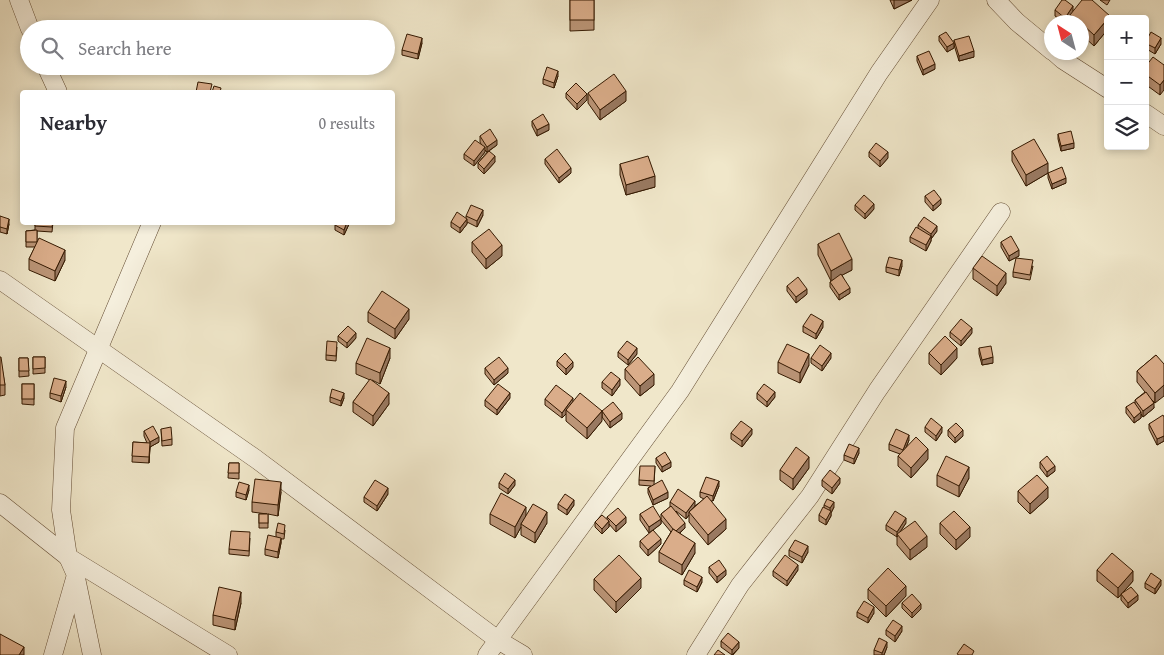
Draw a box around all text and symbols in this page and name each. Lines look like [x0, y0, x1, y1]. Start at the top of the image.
north arrow [1044, 15, 1089, 60]
map controls [1104, 15, 1149, 150]
button: + [1104, 15, 1149, 60]
search box [20, 20, 395, 75]
icon: search [38, 34, 66, 62]
text: Search here [78, 34, 172, 62]
button: − [1104, 60, 1149, 105]
button: layers [1104, 105, 1149, 150]
text: Nearby [40, 107, 107, 138]
text: 0 results [318, 111, 375, 135]

